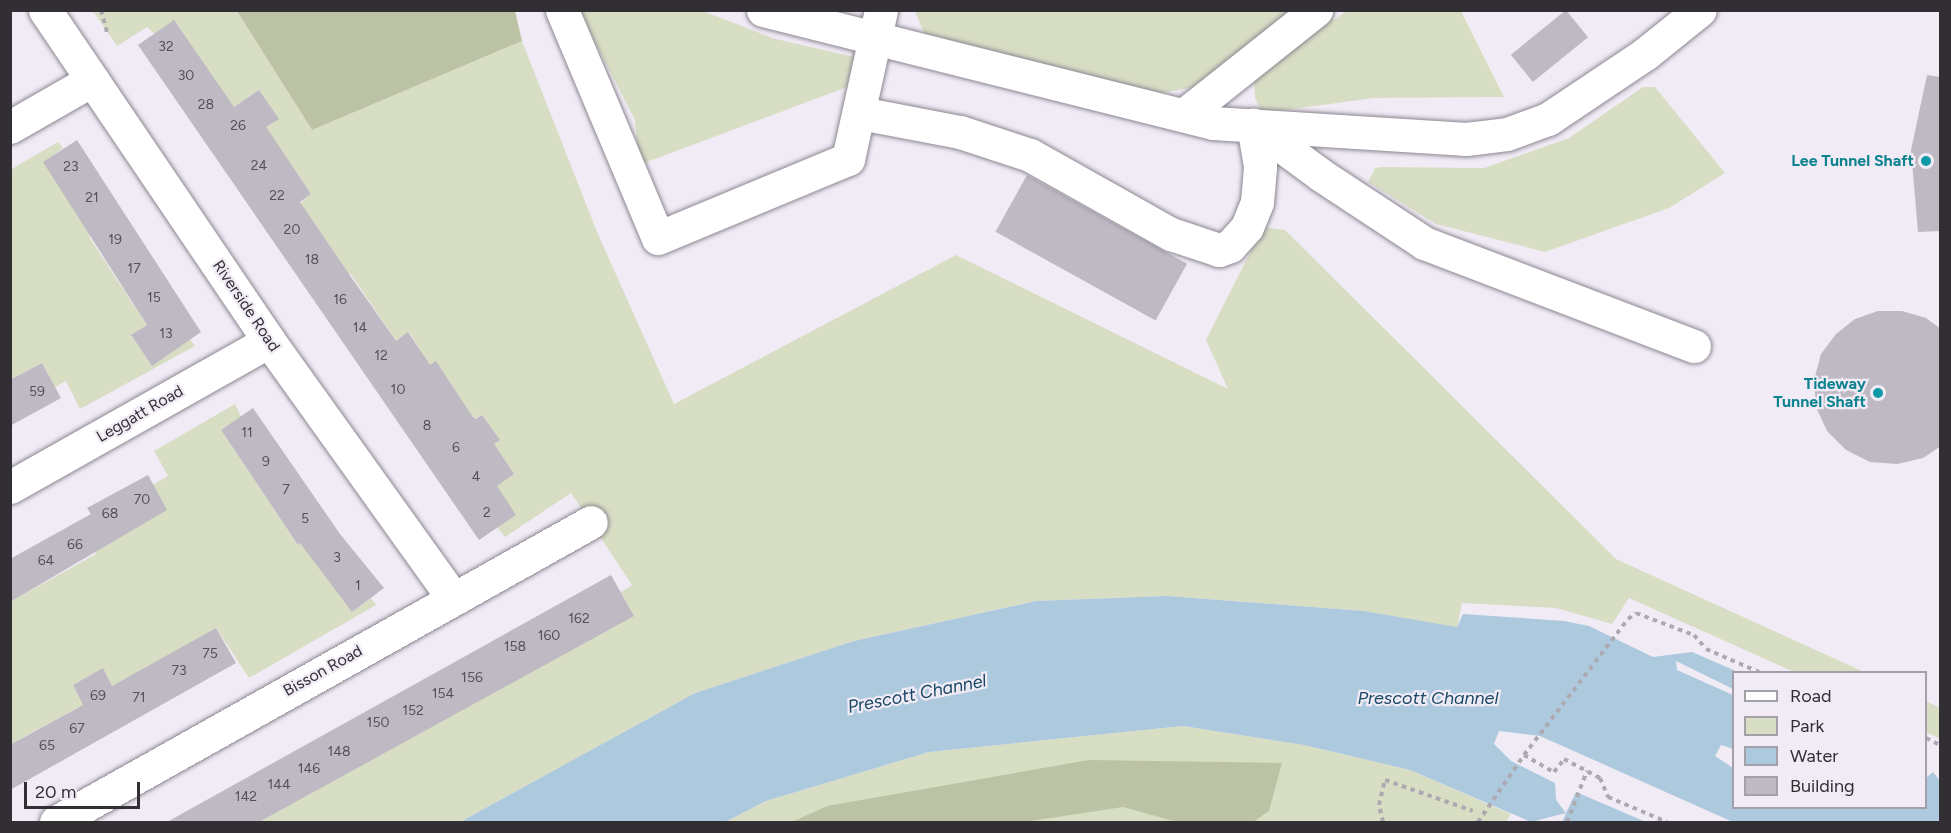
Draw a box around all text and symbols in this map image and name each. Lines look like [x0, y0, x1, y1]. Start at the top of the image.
house number: 32 [158, 39, 174, 55]
house number: 30 [178, 68, 194, 84]
house number: 28 [198, 97, 214, 113]
house number: 26 [230, 118, 246, 134]
place label: Lee Tunnel Shaft [1791, 151, 1914, 171]
marker: Lee Tunnel Shaft [1919, 154, 1933, 168]
house number: 24 [251, 158, 267, 174]
house number: 23 [63, 159, 79, 175]
house number: 22 [269, 188, 285, 204]
house number: 21 [85, 190, 99, 206]
house number: 20 [284, 222, 300, 238]
house number: 19 [108, 232, 122, 248]
house number: 18 [305, 252, 319, 268]
street label: Riverside Road [208, 257, 284, 355]
house number: 17 [127, 261, 141, 277]
house number: 15 [147, 290, 161, 306]
house number: 16 [333, 292, 347, 308]
house number: 14 [353, 320, 367, 336]
house number: 13 [159, 326, 173, 342]
house number: 12 [374, 348, 388, 364]
place label: Tideway Tunnel Shaft [1773, 374, 1866, 412]
street label: Leggatt Road [93, 381, 187, 447]
house number: 10 [391, 382, 405, 398]
house number: 59 [29, 384, 45, 400]
marker: Tideway Tunnel Shaft [1871, 386, 1885, 400]
house number: 8 [423, 418, 431, 434]
house number: 11 [241, 425, 253, 441]
house number: 6 [452, 440, 460, 456]
house number: 9 [262, 454, 270, 470]
house number: 4 [472, 469, 480, 485]
house number: 7 [282, 482, 290, 498]
house number: 70 [134, 492, 150, 508]
house number: 2 [483, 505, 491, 521]
house number: 68 [102, 506, 118, 522]
house number: 5 [301, 511, 309, 527]
house number: 66 [67, 537, 83, 553]
house number: 3 [333, 550, 341, 566]
house number: 64 [38, 553, 54, 569]
house number: 1 [355, 578, 361, 594]
house number: 162 [568, 611, 590, 627]
house number: 160 [538, 628, 560, 644]
house number: 158 [504, 639, 526, 655]
street label: Bisson Road [280, 641, 366, 701]
house number: 75 [202, 646, 218, 662]
house number: 73 [171, 663, 187, 679]
house number: 156 [461, 670, 483, 686]
water label: Prescott Channel [846, 670, 988, 718]
legend [1732, 671, 1927, 809]
text: Road [1790, 685, 1831, 707]
house number: 154 [432, 686, 454, 702]
water label: Prescott Channel [1358, 687, 1498, 709]
house number: 69 [90, 688, 106, 704]
house number: 71 [132, 690, 146, 706]
house number: 152 [402, 703, 424, 719]
house number: 150 [367, 715, 389, 731]
text: Park [1790, 715, 1824, 737]
house number: 67 [69, 721, 85, 737]
house number: 65 [39, 738, 55, 754]
house number: 148 [327, 744, 351, 760]
text: Water [1790, 745, 1838, 767]
house number: 146 [298, 761, 320, 777]
scale bar [27, 770, 142, 808]
text: Building [1790, 775, 1855, 797]
house number: 144 [267, 777, 291, 793]
text: 20 m [35, 781, 76, 803]
house number: 142 [235, 789, 257, 805]

